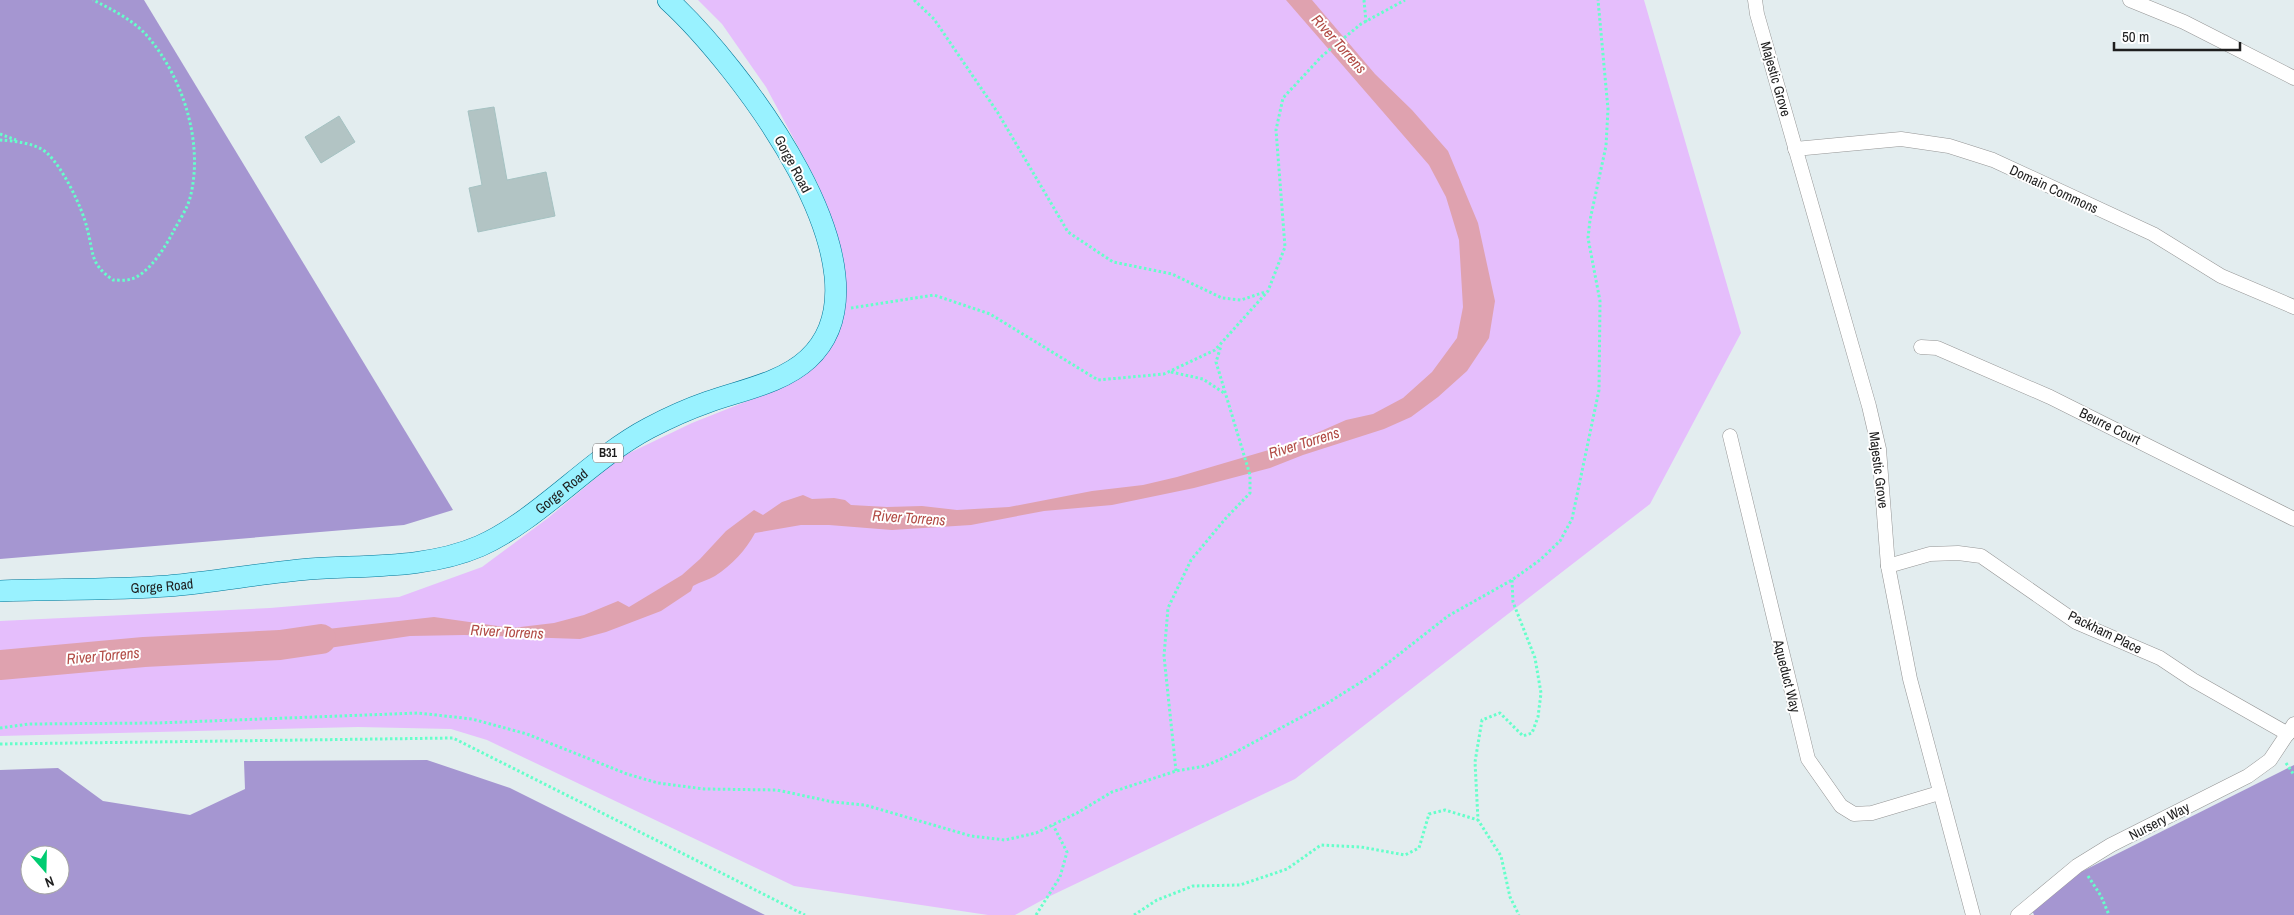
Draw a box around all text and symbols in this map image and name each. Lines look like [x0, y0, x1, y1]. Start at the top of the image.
water label: River Torrens [1307, 9, 1372, 78]
scale bar [2114, 20, 2240, 52]
text: 50 m [2122, 26, 2149, 47]
street label: Majestic Grove [1757, 39, 1795, 119]
street label: Gorge Road [770, 132, 816, 196]
street label: Domain Commons [2007, 161, 2101, 217]
street label: Beurre Court [2077, 404, 2143, 448]
water label: River Torrens [1266, 422, 1342, 463]
street label: Majestic Grove [1865, 431, 1893, 509]
road number: B31 [593, 443, 623, 462]
street label: Gorge Road [531, 465, 591, 518]
water label: River Torrens [872, 504, 946, 531]
street label: Gorge Road [130, 575, 194, 597]
street label: Packham Place [2065, 606, 2145, 658]
water label: River Torrens [470, 619, 544, 644]
street label: Aqueduct Way [1769, 637, 1805, 714]
water label: River Torrens [66, 642, 140, 669]
street label: Nursery Way [2126, 798, 2193, 844]
north arrow [20, 845, 70, 895]
text: N [42, 872, 56, 892]

